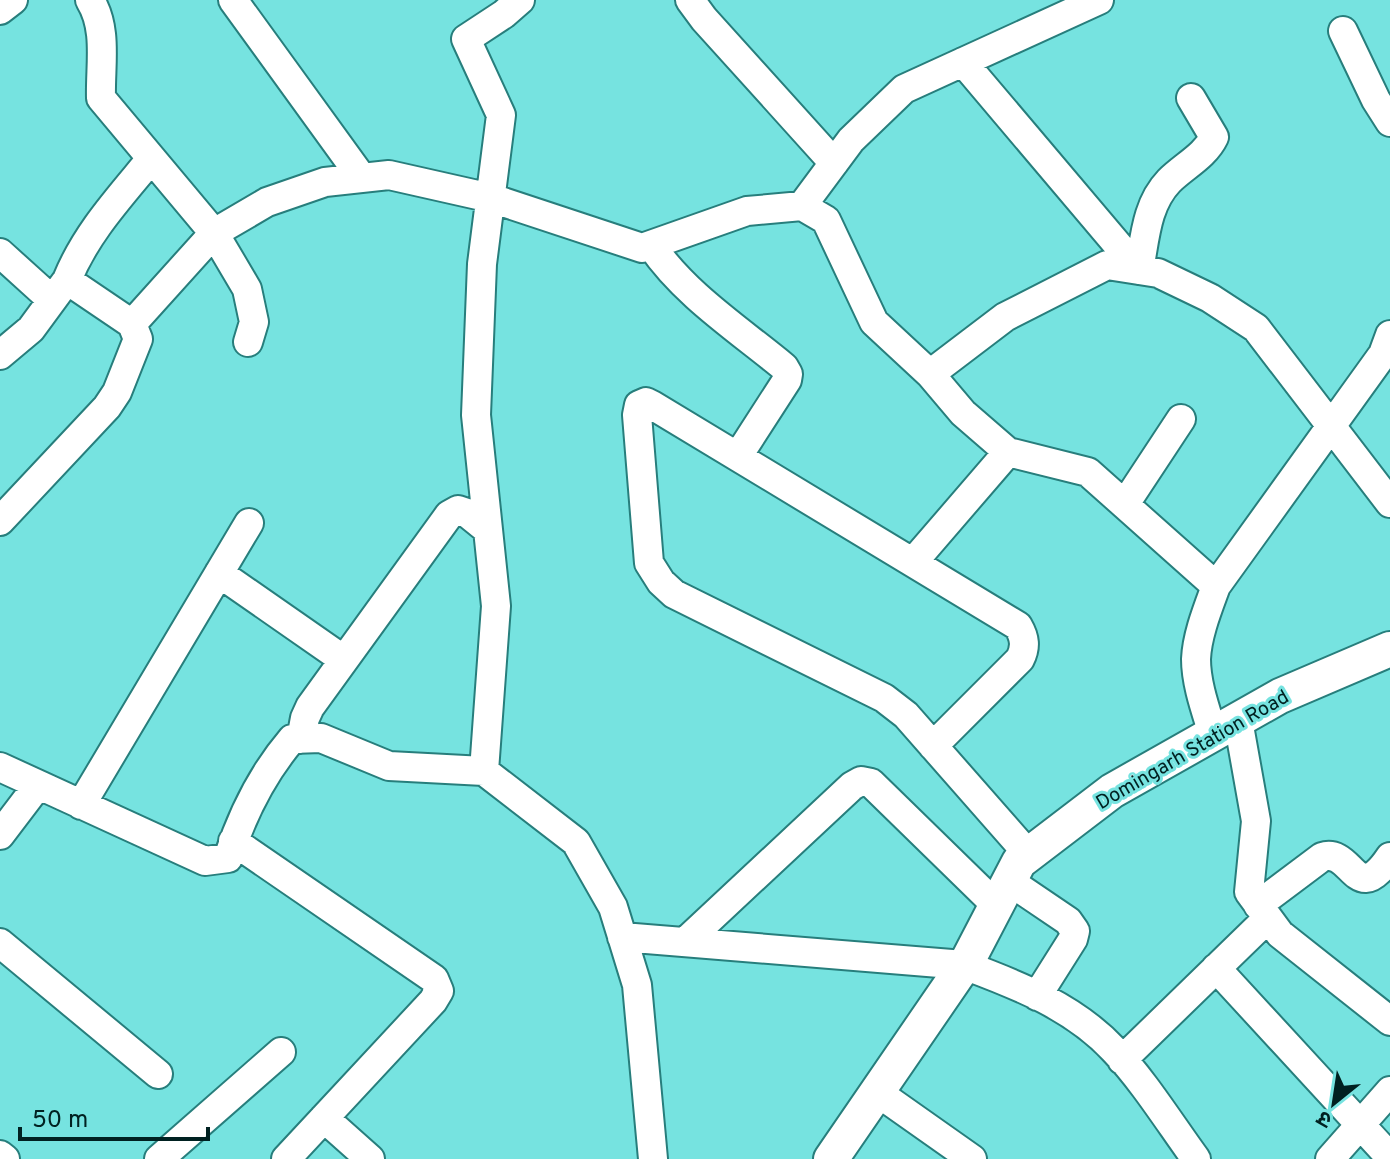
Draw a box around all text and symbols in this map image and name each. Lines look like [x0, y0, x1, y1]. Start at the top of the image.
street label: Domingarh Station Road [1092, 685, 1294, 817]
north arrow [1294, 1063, 1374, 1143]
scale bar [20, 1091, 208, 1141]
text: उ [1312, 1103, 1338, 1133]
text: 50 m [32, 1106, 88, 1136]

